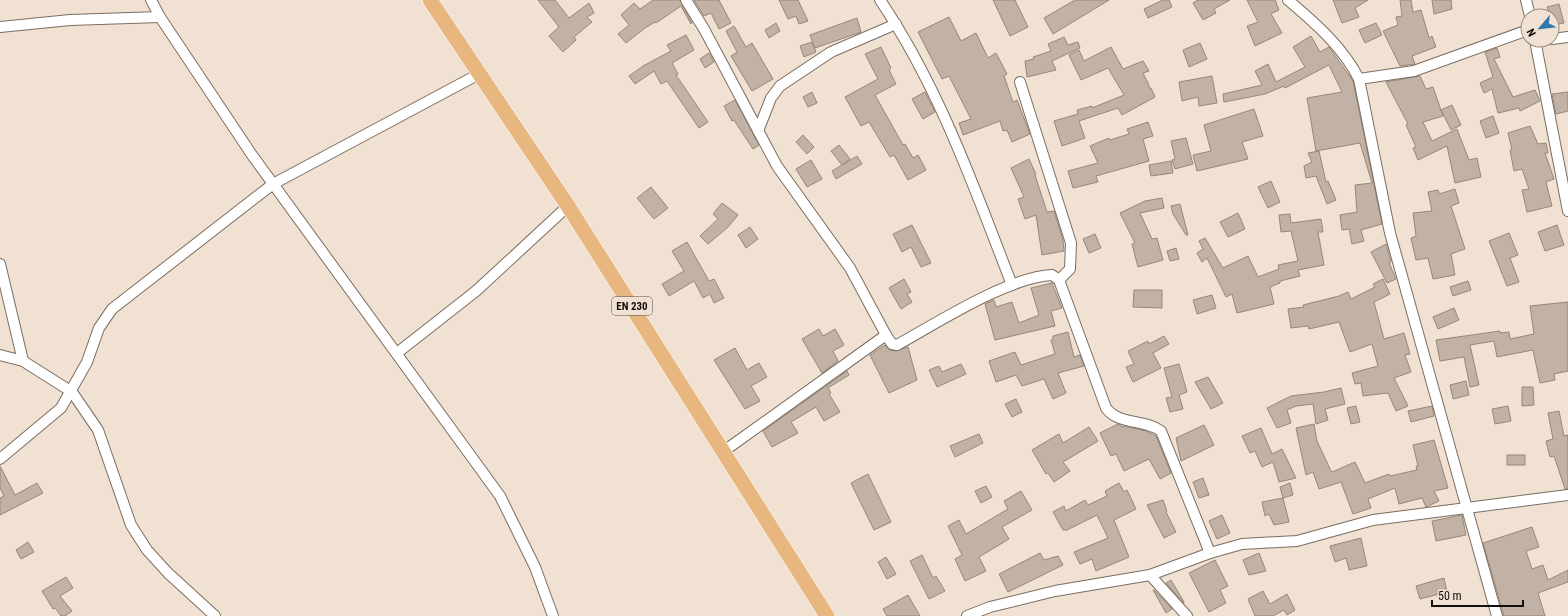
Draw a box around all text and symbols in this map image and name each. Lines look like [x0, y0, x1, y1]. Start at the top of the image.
north arrow [1520, 8, 1560, 48]
text: N [1524, 26, 1539, 38]
road number: EN 230 [612, 297, 652, 315]
scale bar [1432, 582, 1523, 608]
text: 50 m [1438, 589, 1462, 603]

